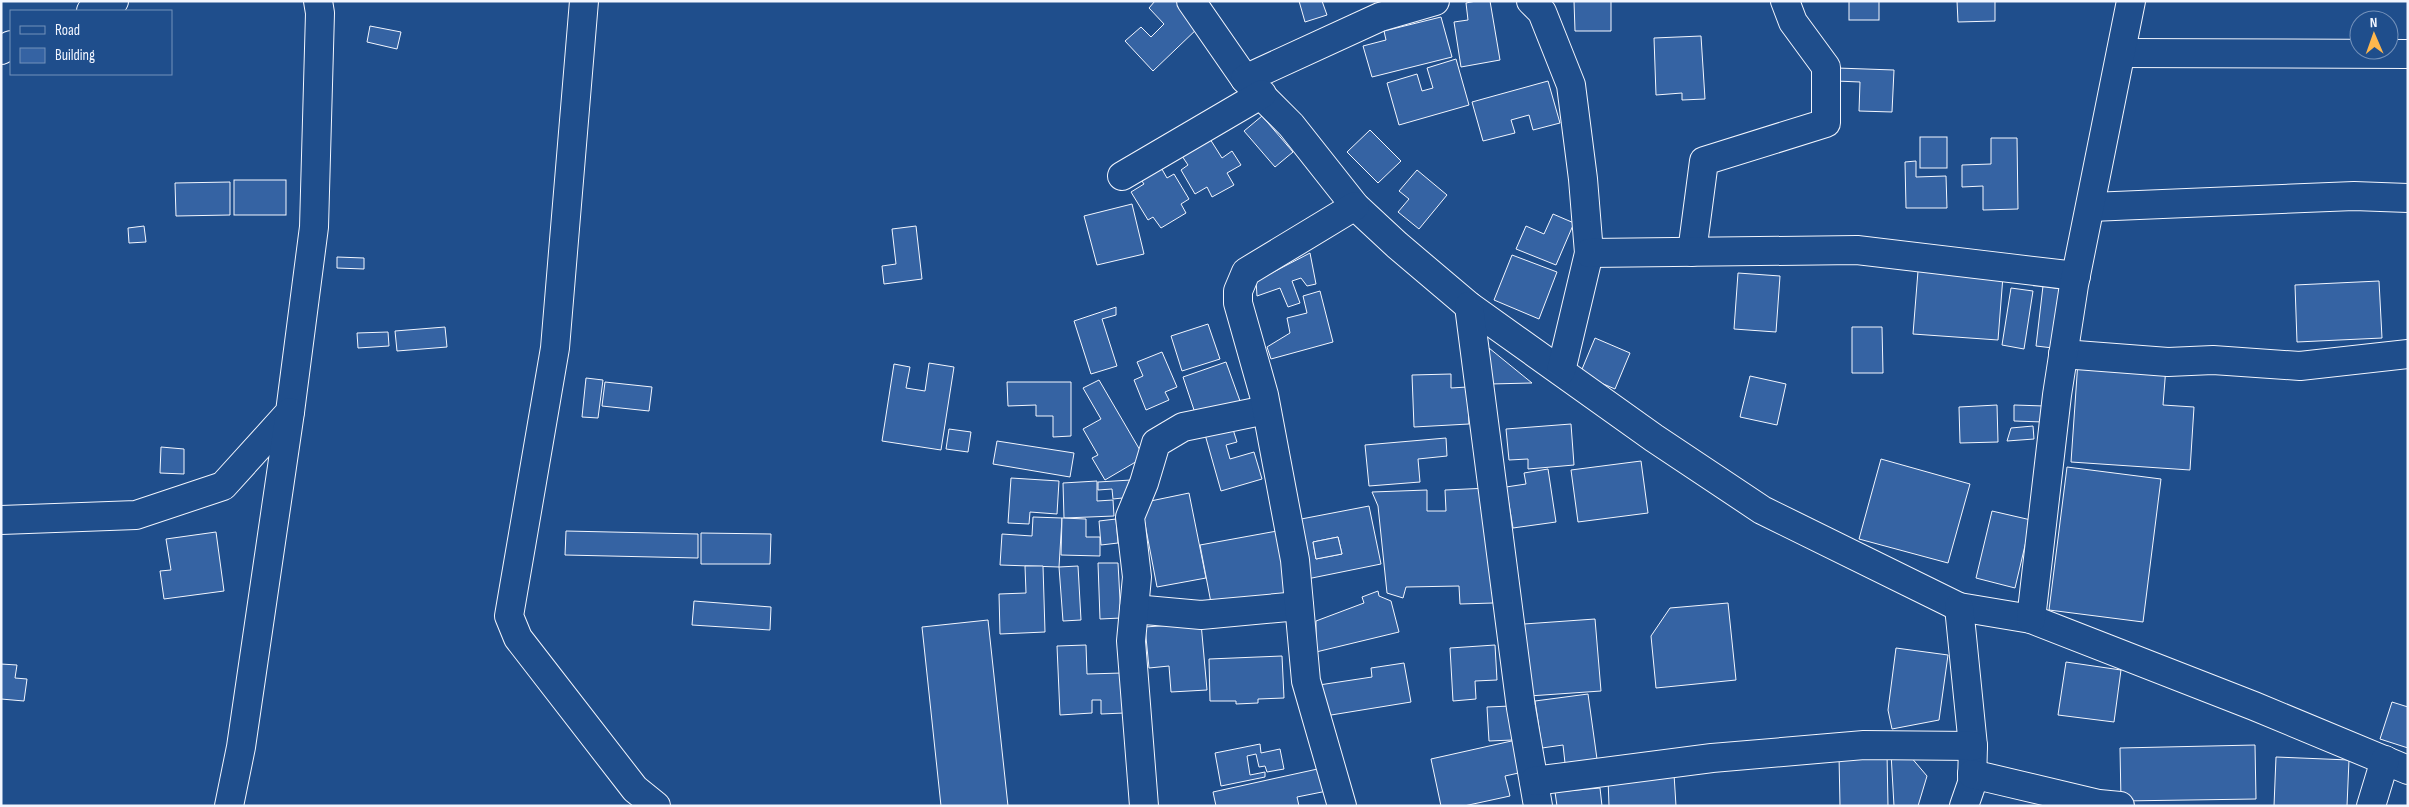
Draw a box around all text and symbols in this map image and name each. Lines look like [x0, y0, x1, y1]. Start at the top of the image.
legend [10, 10, 172, 75]
north arrow [2349, 10, 2399, 60]
text: N [2370, 14, 2378, 31]
text: Road [55, 21, 80, 40]
text: Building [55, 46, 95, 65]

